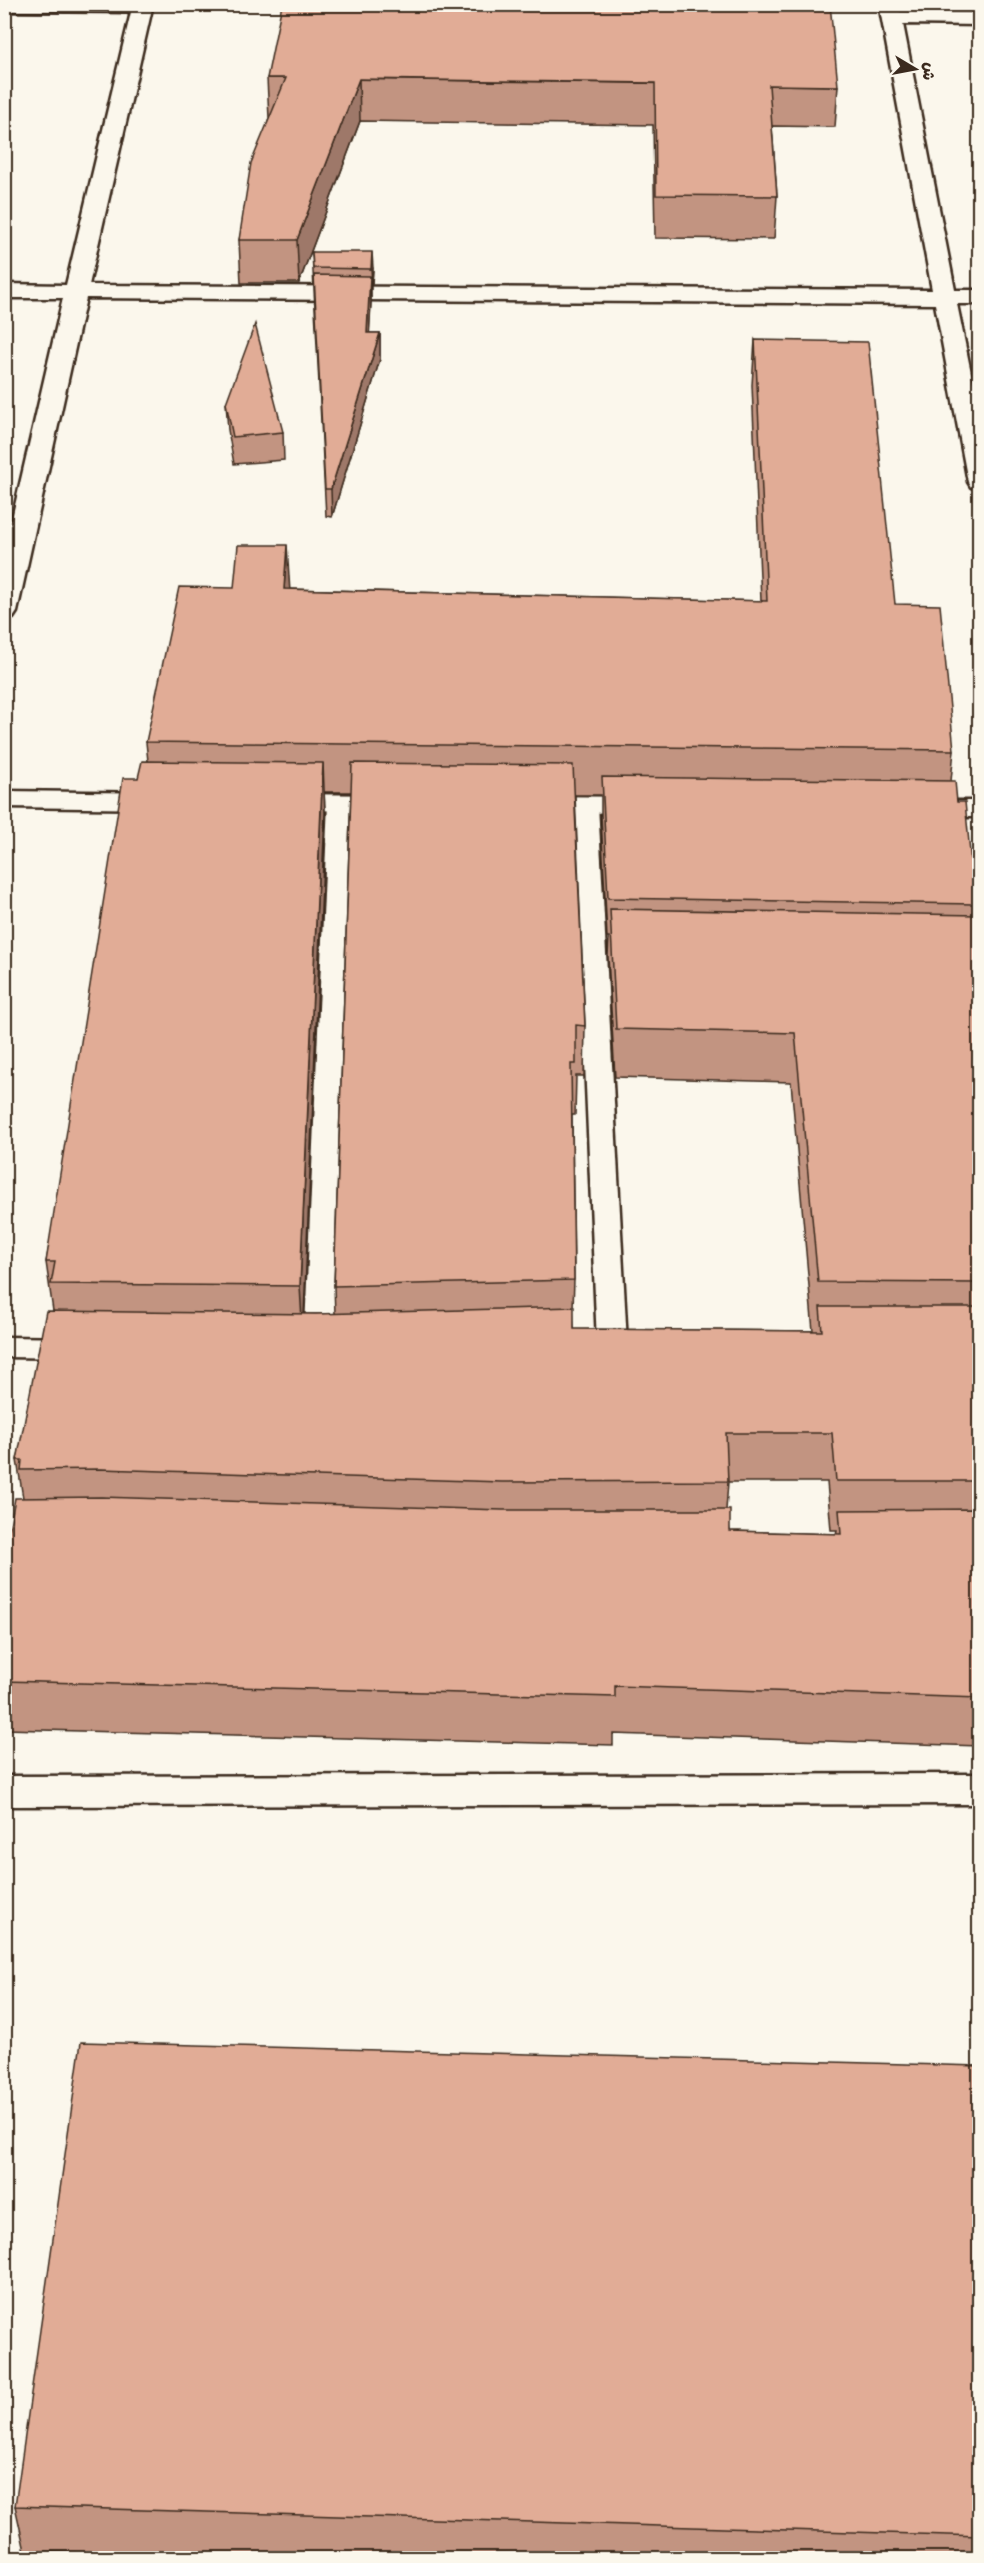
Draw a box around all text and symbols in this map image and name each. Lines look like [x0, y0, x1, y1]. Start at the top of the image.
north arrow [885, 39, 945, 99]
text: ش [917, 61, 944, 83]

